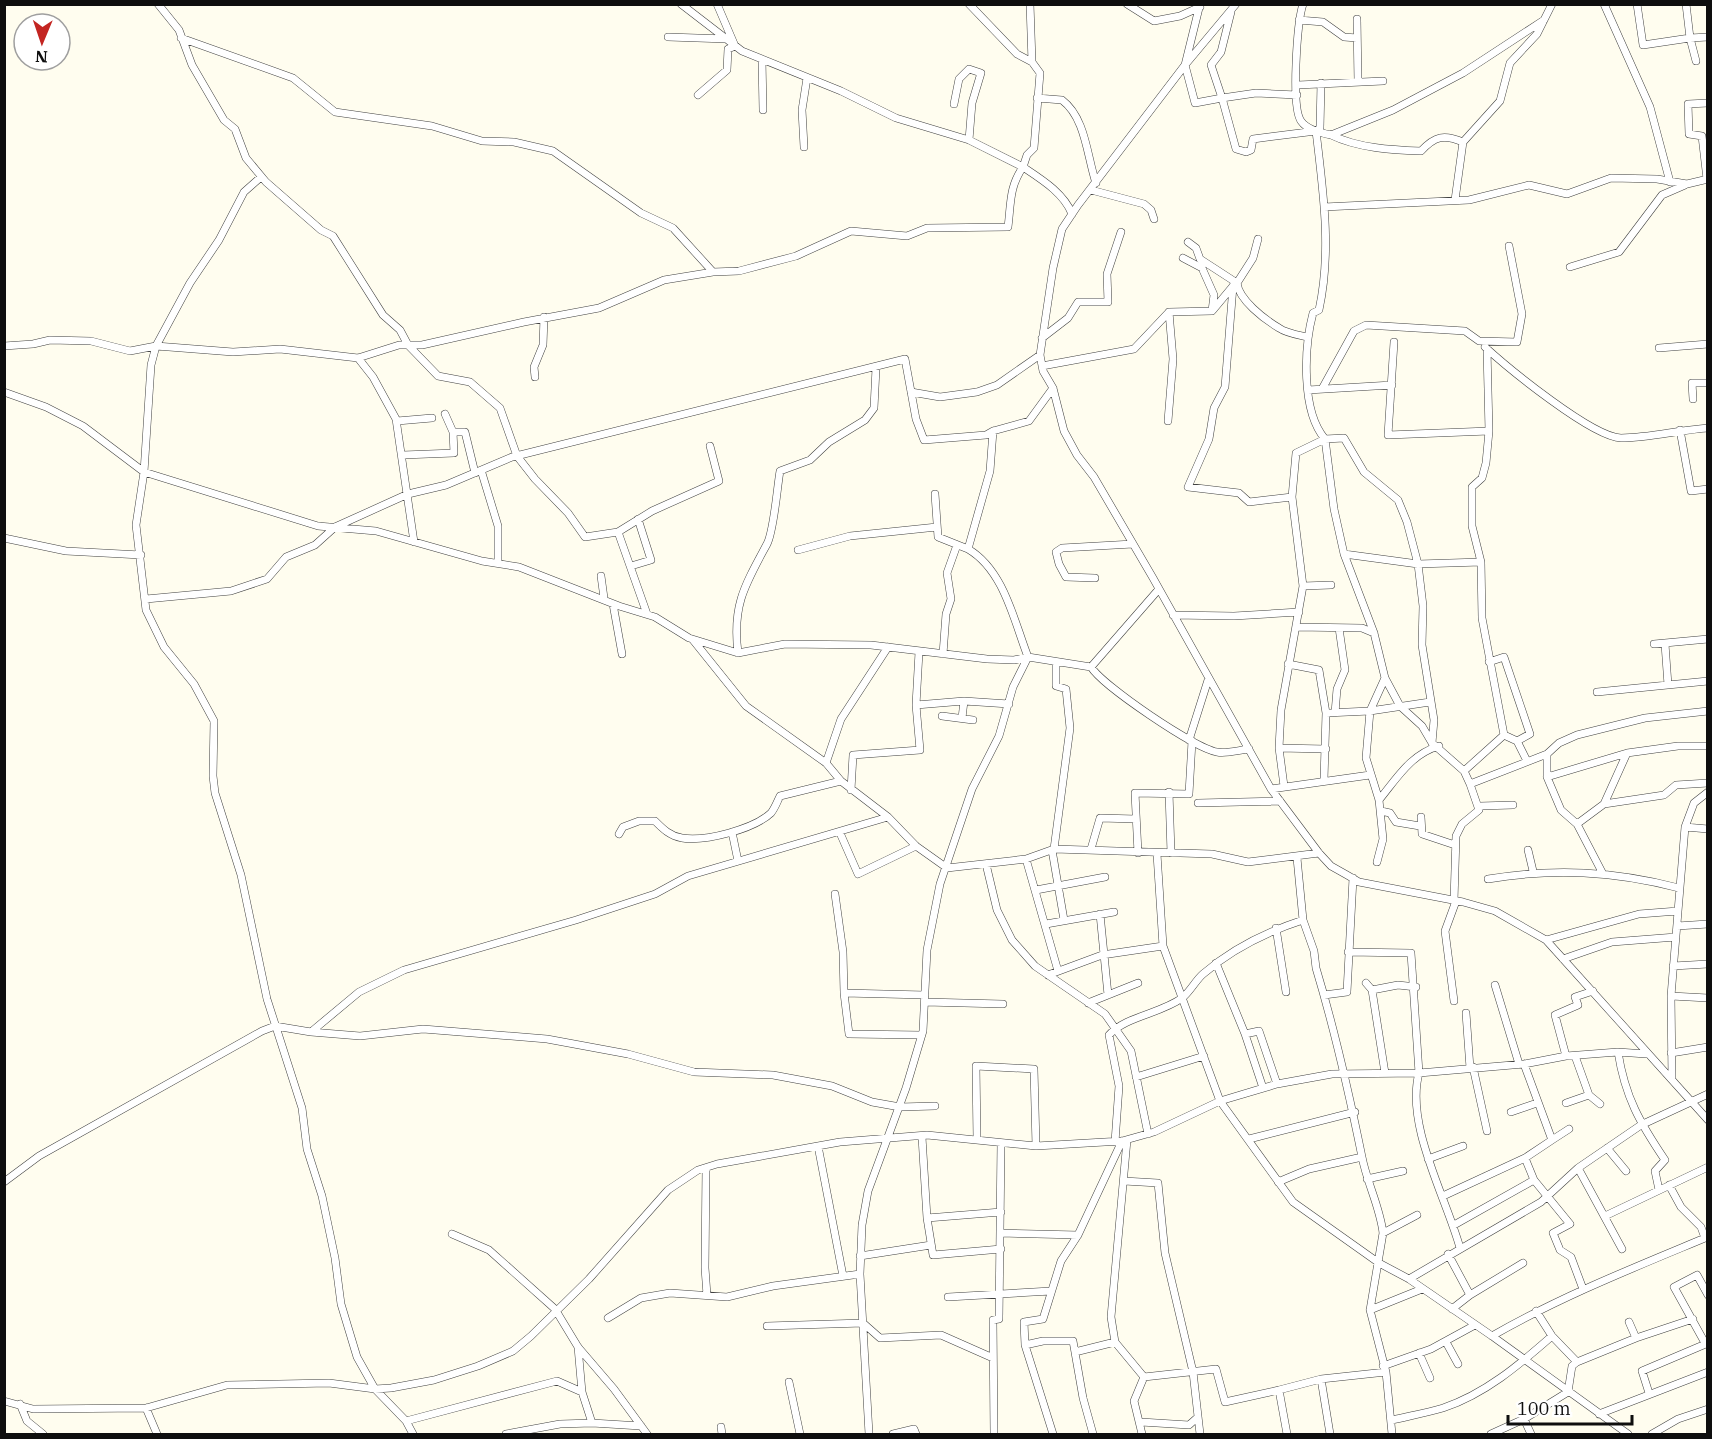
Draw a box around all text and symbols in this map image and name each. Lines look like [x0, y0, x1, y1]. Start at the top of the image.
north arrow [12, 12, 72, 72]
text: N [35, 47, 48, 67]
scale bar [1508, 1388, 1632, 1426]
text: 100 m [1517, 1397, 1571, 1420]

